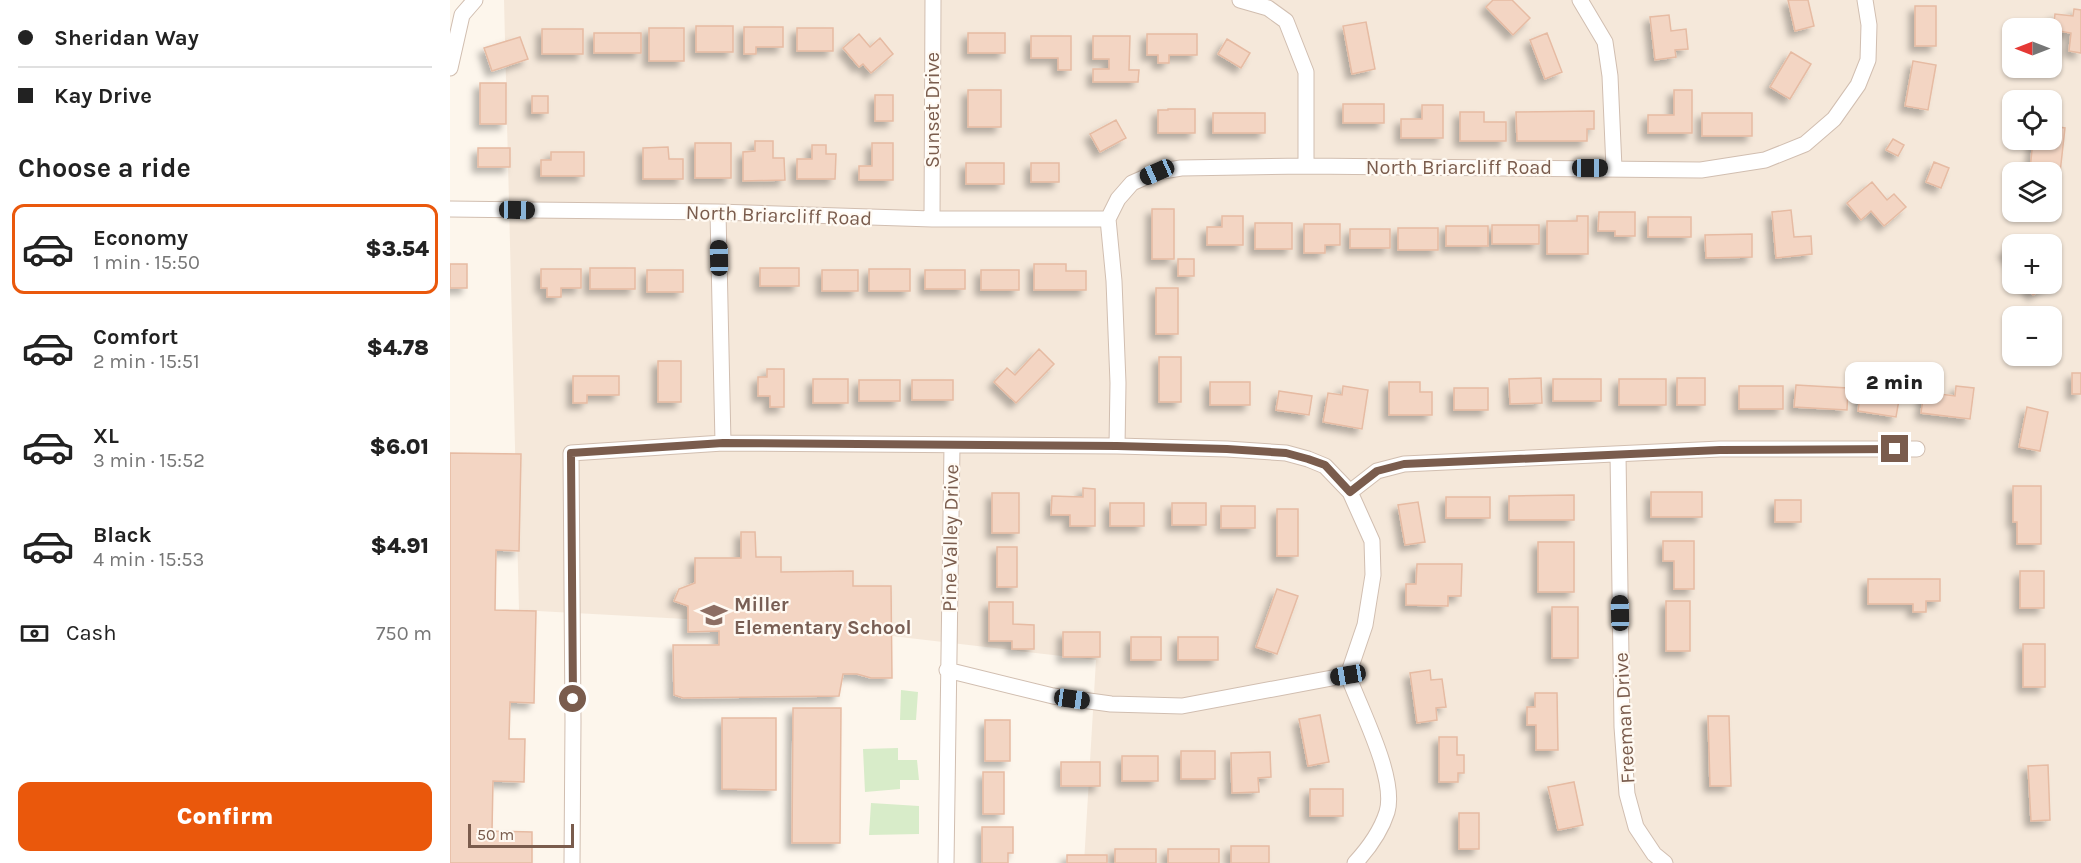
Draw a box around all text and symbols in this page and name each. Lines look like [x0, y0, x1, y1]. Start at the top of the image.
north arrow [2002, 18, 2062, 78]
map controls [2002, 18, 2062, 366]
text: Sheridan Way [54, 25, 199, 51]
street label: Sunset Drive [921, 52, 944, 168]
text: Kay Drive [54, 83, 152, 109]
button: locate [2002, 90, 2062, 150]
text: Choose a ride [18, 152, 191, 184]
car [1137, 156, 1177, 188]
street label: North Briarcliff Road [1366, 156, 1552, 179]
car [1572, 159, 1608, 177]
button: layers [2002, 162, 2062, 222]
car [499, 201, 535, 219]
street label: North Briarcliff Road [685, 201, 873, 230]
icon: car [21, 222, 75, 276]
text: Economy [93, 225, 188, 251]
button: + [2002, 234, 2062, 294]
text: $3.54 [365, 236, 429, 262]
car [710, 240, 728, 276]
text: 1 min · 15:50 [93, 251, 200, 274]
button: − [2002, 306, 2062, 366]
icon: car [21, 321, 75, 375]
text: Comfort [93, 324, 178, 350]
text: $4.78 [366, 335, 429, 361]
text: 2 min · 15:51 [93, 350, 200, 373]
callout: 2 min [1846, 362, 1944, 404]
text: 2 min [1866, 371, 1923, 394]
icon: car [21, 420, 75, 474]
text: XL [93, 423, 119, 449]
text: $6.01 [370, 434, 429, 460]
route end [1881, 435, 1908, 462]
text: 3 min · 15:52 [93, 449, 205, 472]
street label: Pine Valley Drive [938, 464, 963, 612]
icon: car [21, 519, 75, 573]
text: Black [93, 522, 152, 548]
text: $4.91 [370, 533, 429, 559]
text: 4 min · 15:53 [93, 548, 204, 571]
place label: Miller Elementary School [734, 593, 912, 639]
car [1611, 595, 1629, 631]
school or university icon: Miller Elementary School [699, 600, 729, 630]
icon: cash [18, 617, 51, 650]
text: Cash [66, 620, 116, 646]
text: 750 m [376, 622, 432, 645]
street label: Freeman Drive [1610, 652, 1639, 784]
car [1329, 663, 1367, 687]
route start [559, 685, 586, 712]
car [1053, 688, 1091, 710]
button: Confirm [18, 782, 432, 851]
scale bar [468, 821, 574, 848]
text: 50 m [477, 825, 514, 844]

